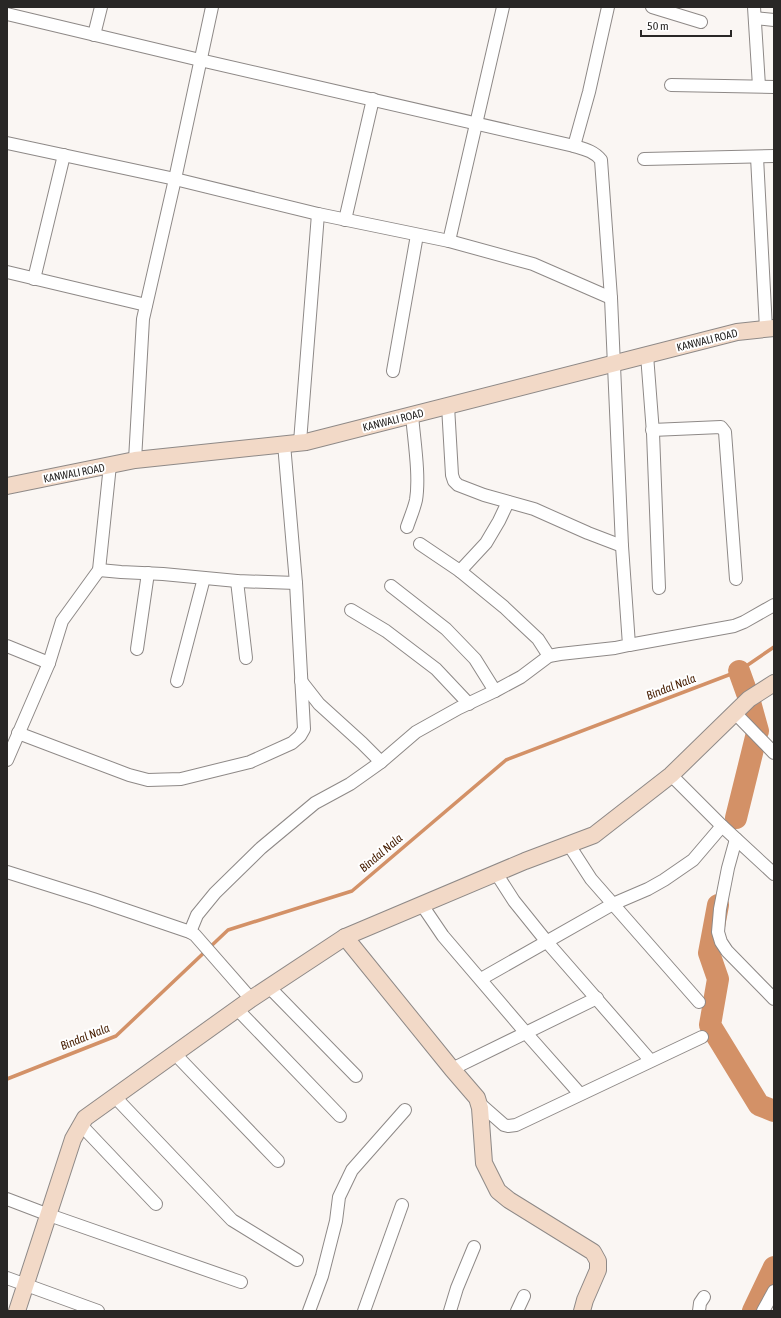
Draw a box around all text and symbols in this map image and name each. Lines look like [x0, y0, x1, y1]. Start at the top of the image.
scale bar [641, 12, 731, 38]
text: 50 m [647, 19, 669, 33]
street label: KANWALI ROAD [675, 327, 739, 353]
street label: KANWALI ROAD [361, 407, 425, 433]
street label: KANWALI ROAD [42, 461, 106, 485]
water label: Bindal Nala [644, 671, 698, 703]
water label: Bindal Nala [357, 831, 406, 875]
water label: Bindal Nala [58, 1021, 112, 1053]

